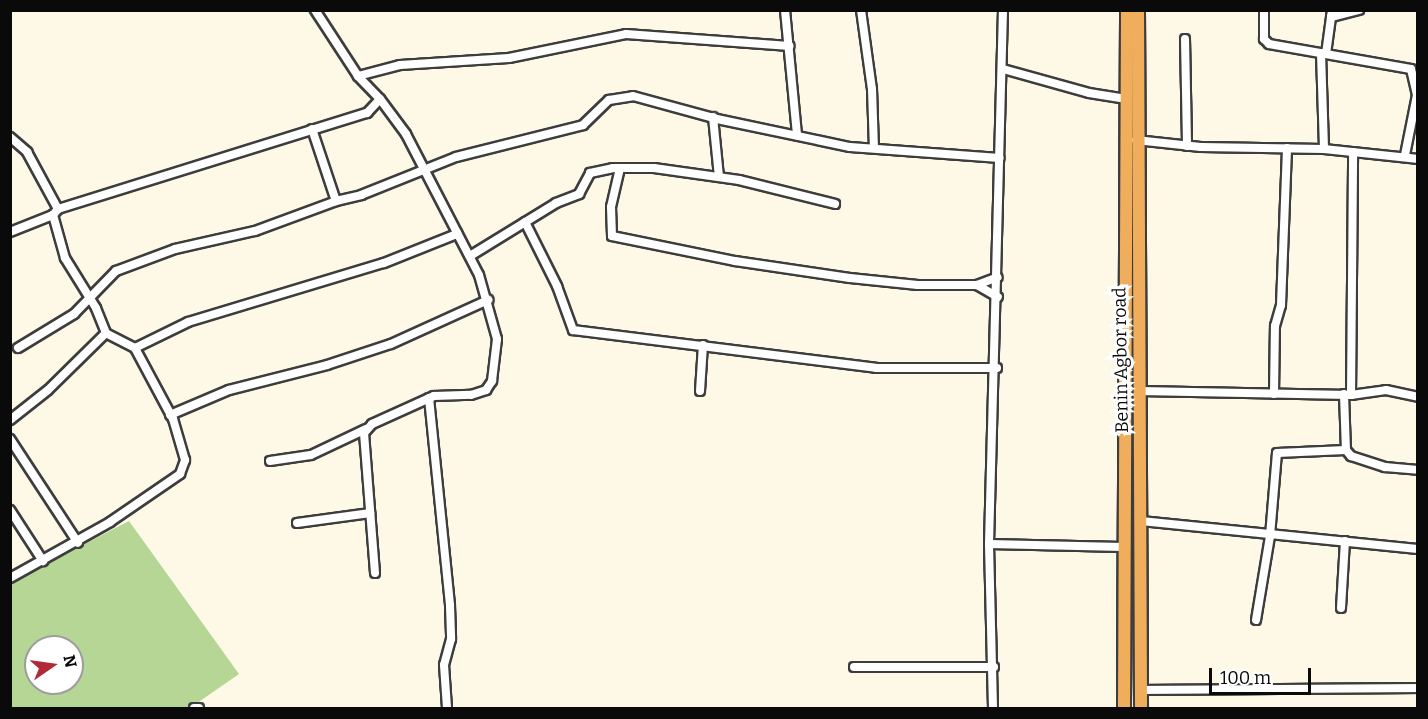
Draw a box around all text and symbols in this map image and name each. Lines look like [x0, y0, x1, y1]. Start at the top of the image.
street label: Benin Agbor road [1109, 287, 1133, 433]
north arrow [24, 635, 84, 695]
text: N [59, 653, 81, 669]
scale bar [1212, 656, 1314, 694]
text: 100 m [1220, 667, 1271, 689]

